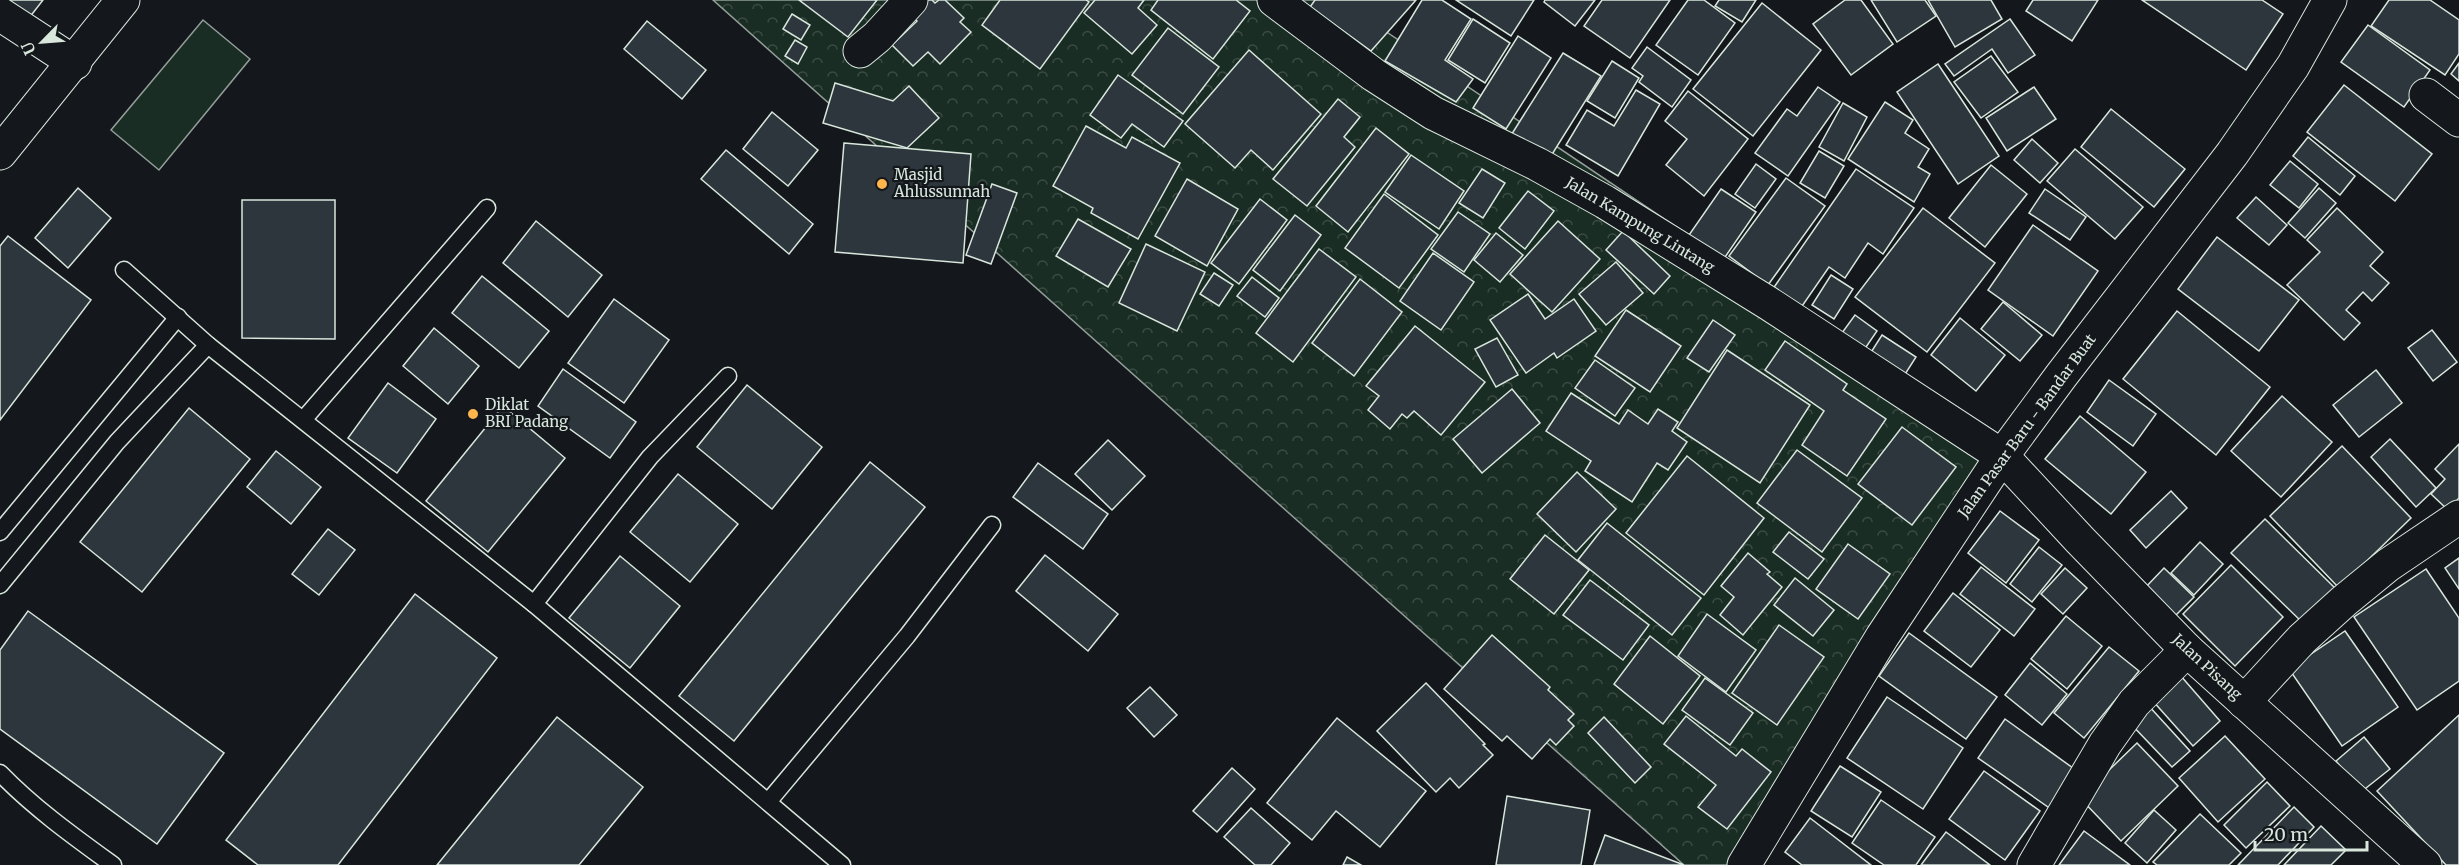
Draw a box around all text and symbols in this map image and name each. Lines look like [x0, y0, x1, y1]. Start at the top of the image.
north arrow [12, 12, 72, 72]
text: U [17, 39, 40, 58]
place label: Masjid Ahlussunnah [893, 165, 990, 201]
street label: Jalan Kampung Lintang [1561, 172, 1718, 277]
marker: Masjid Ahlussunnah [875, 177, 889, 191]
street label: Jalan Pasar Baru - Bandar Buat [1953, 330, 2100, 522]
place label: Diklat BRI Padang [485, 395, 568, 431]
marker: Diklat BRI Padang [466, 407, 480, 421]
street label: Jalan Pisang [2168, 629, 2246, 704]
scale bar [2255, 814, 2368, 852]
text: 20 m [2264, 823, 2308, 846]

